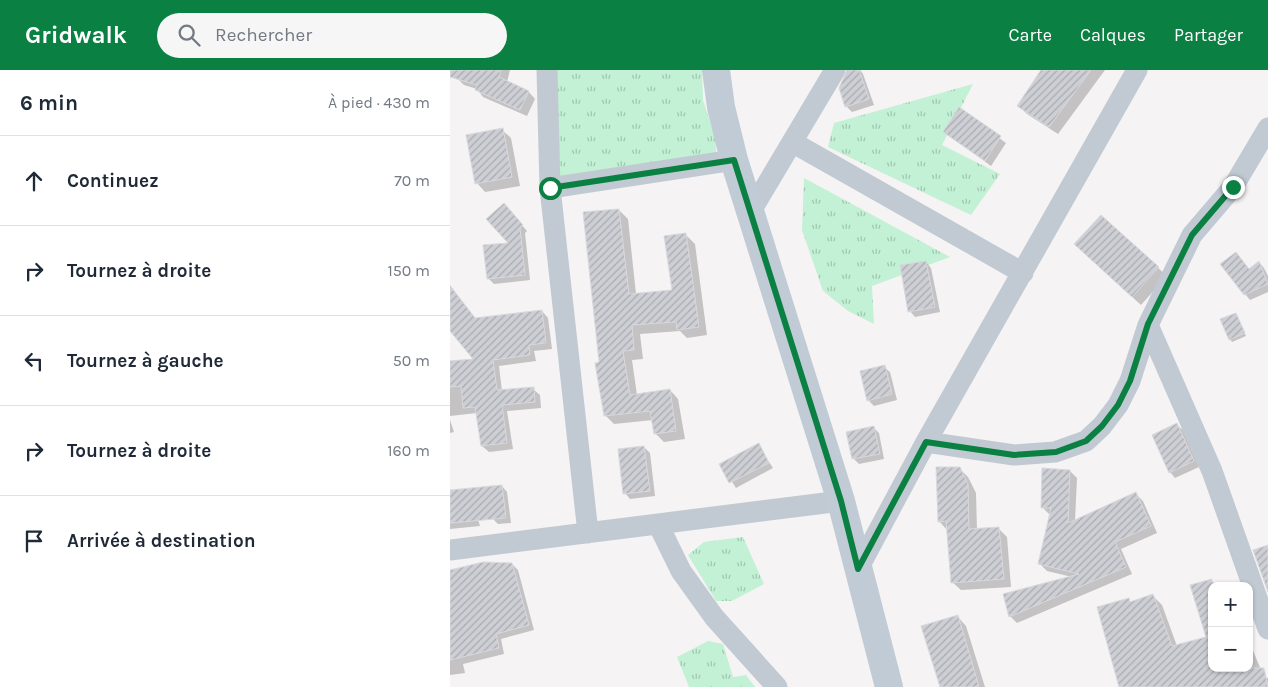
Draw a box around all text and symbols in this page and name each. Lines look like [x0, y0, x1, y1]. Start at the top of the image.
search box [157, 13, 507, 58]
text: Gridwalk [25, 21, 127, 49]
icon: search [175, 21, 203, 49]
text: Rechercher [215, 24, 312, 46]
text: Carte [1008, 24, 1052, 46]
text: Calques [1080, 24, 1146, 46]
text: Partager [1174, 24, 1243, 46]
text: 6 min [20, 91, 78, 115]
text: À pied · 430 m [328, 93, 430, 112]
icon: ahead [20, 167, 48, 195]
text: Continuez [67, 170, 159, 192]
text: 70 m [394, 171, 430, 190]
route end [1222, 176, 1245, 199]
route start [539, 177, 562, 200]
icon: right [20, 257, 48, 285]
text: Tournez à droite [67, 260, 211, 282]
text: 150 m [387, 261, 430, 280]
icon: left [20, 347, 48, 375]
text: Tournez à gauche [67, 350, 224, 372]
text: 50 m [393, 351, 430, 370]
icon: right [20, 437, 48, 465]
text: Tournez à droite [67, 440, 211, 462]
text: 160 m [387, 441, 430, 460]
icon: arrive [20, 527, 48, 555]
text: Arrivée à destination [67, 530, 256, 552]
map controls [1208, 582, 1253, 672]
button: + [1208, 582, 1253, 627]
button: − [1208, 627, 1253, 672]

